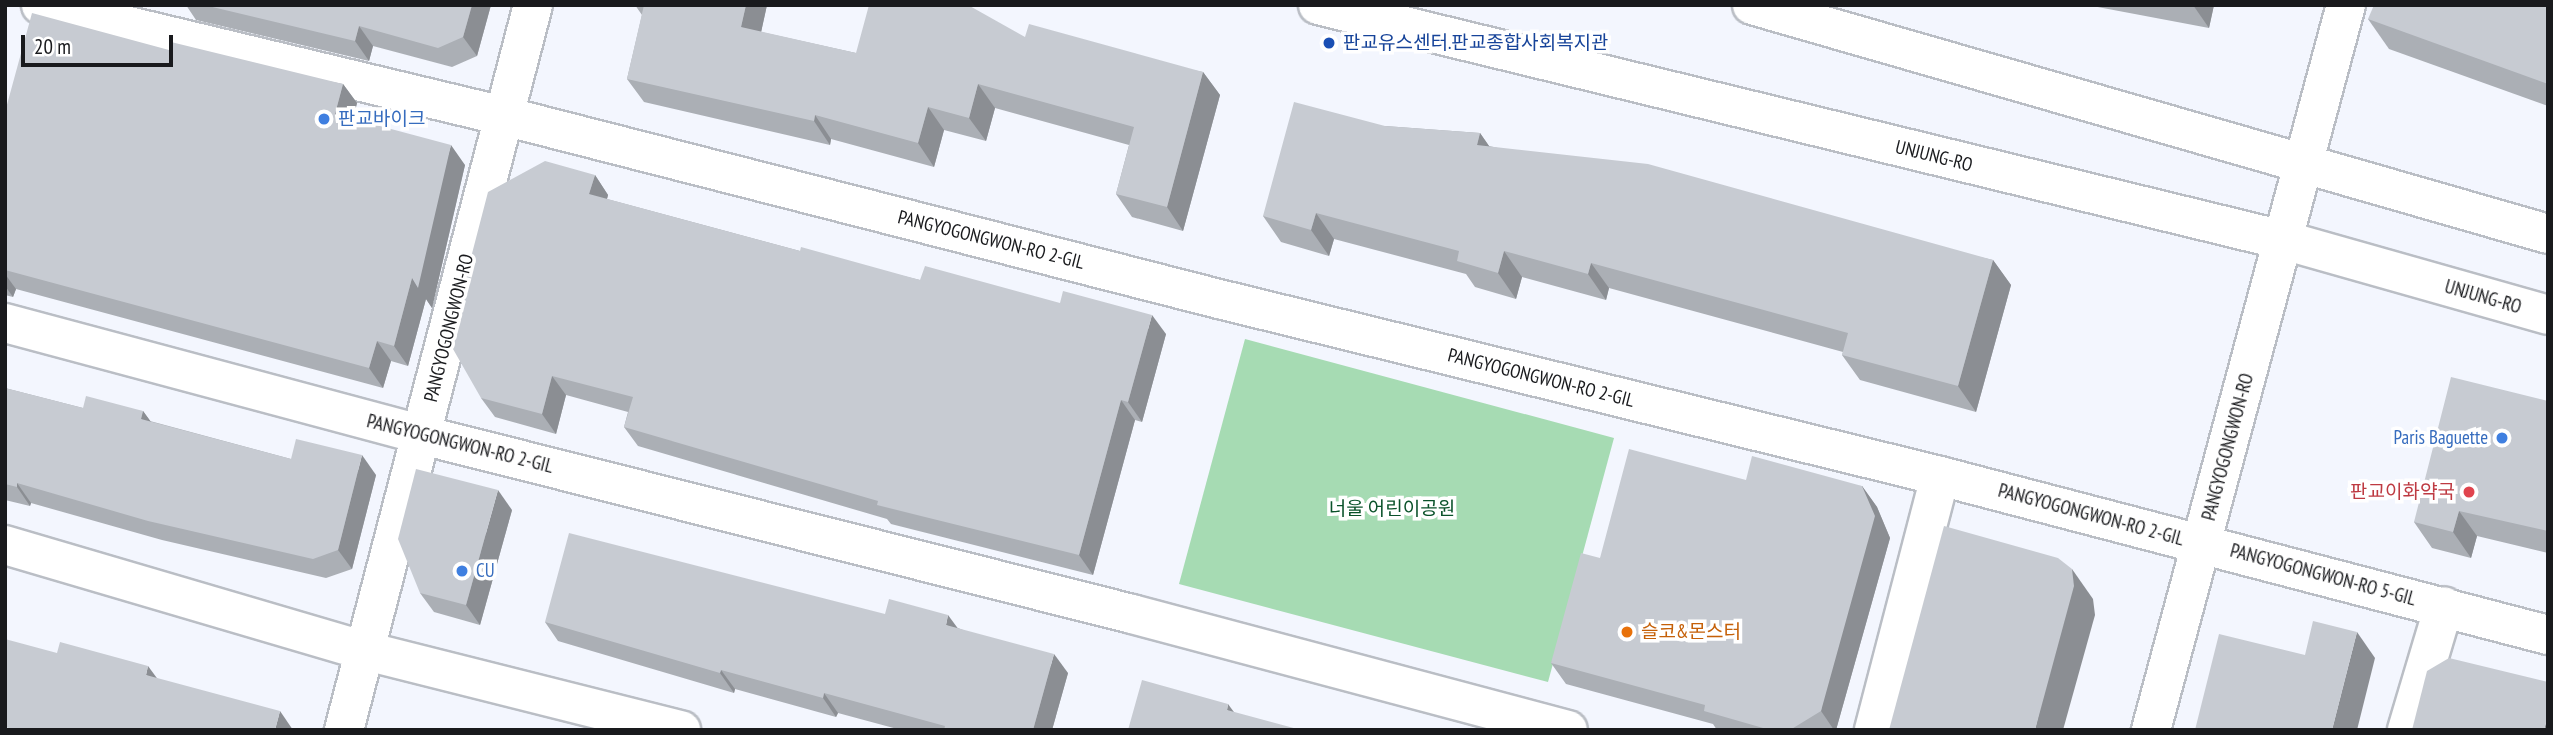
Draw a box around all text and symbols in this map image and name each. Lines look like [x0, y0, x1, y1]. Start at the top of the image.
scale bar [24, 21, 177, 65]
place label: 판교유스센터.판교종합사회복지관 [1343, 32, 1609, 54]
text: 20 m [34, 33, 71, 60]
marker: 판교유스센터.판교종합사회복지관 [1321, 35, 1337, 51]
place label: 판교바이크 [338, 108, 425, 130]
marker: 판교바이크 [316, 111, 332, 127]
street label: UNJUNG-RO [1893, 135, 1975, 177]
street label: PANGYOGONGWON-RO 2-GIL [895, 206, 1087, 274]
street label: PANGYOGONGWON-RO [420, 252, 478, 404]
street label: UNJUNG-RO [2442, 275, 2524, 319]
street label: PANGYOGONGWON-RO 2-GIL [1445, 344, 1637, 412]
street label: PANGYOGONGWON-RO [2197, 371, 2259, 523]
street label: PANGYOGONGWON-RO 2-GIL [364, 410, 556, 478]
place label: Paris Baguette [2394, 427, 2488, 449]
marker: Paris Baguette [2494, 430, 2510, 446]
street label: PANGYOGONGWON-RO 2-GIL [1996, 479, 2186, 551]
place label: 판교이화약국 [2350, 481, 2455, 503]
marker: 판교이화약국 [2461, 484, 2477, 500]
park label: 너울 어린이공원 [1329, 498, 1455, 520]
street label: PANGYOGONGWON-RO 5-GIL [2228, 539, 2418, 611]
place label: CU [476, 560, 495, 582]
marker: CU [454, 563, 470, 579]
place label: 슬코&몬스터 [1641, 621, 1741, 643]
marker: 슬코&몬스터 [1619, 624, 1635, 640]

